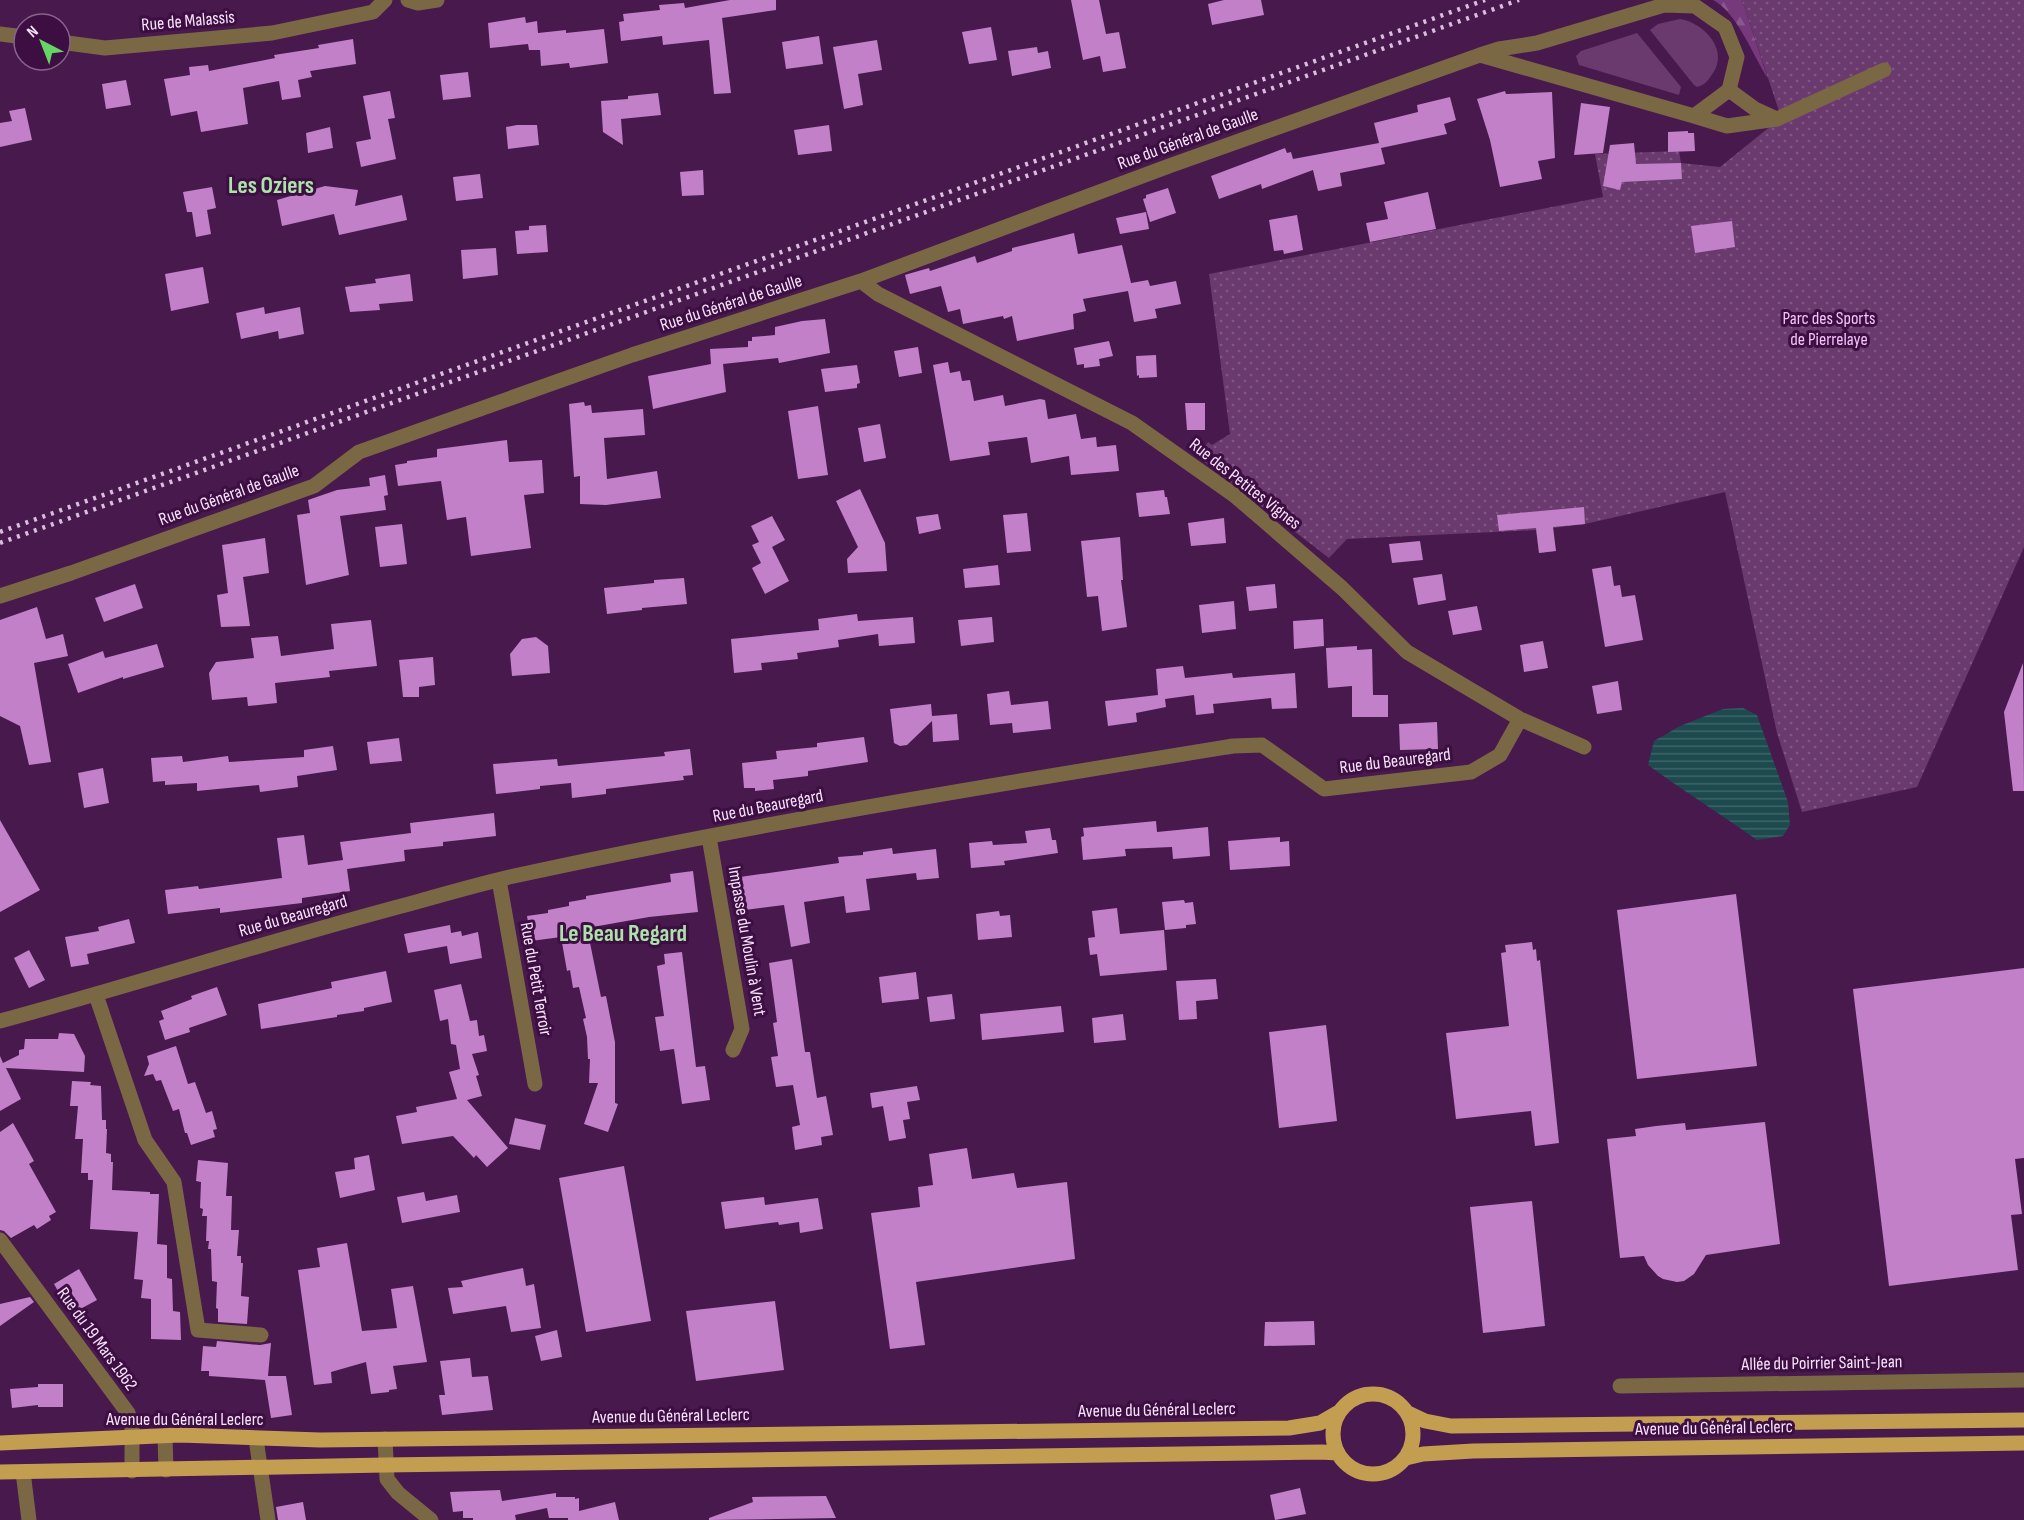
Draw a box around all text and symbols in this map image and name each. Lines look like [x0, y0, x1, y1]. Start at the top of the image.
street label: Rue de Malassis [140, 6, 236, 36]
north arrow [12, 12, 72, 72]
text: N [23, 22, 42, 42]
street label: Rue du Général de Gaulle [1115, 104, 1261, 174]
district label: Les Oziers [228, 171, 314, 200]
street label: Rue du Général de Gaulle [657, 270, 805, 336]
park label: Parc des Sports de Pierrelaye [1782, 308, 1876, 350]
street label: Rue des Petites Vignes [1185, 434, 1305, 534]
street label: Rue du Général de Gaulle [156, 460, 302, 530]
street label: Rue du Beauregard [1338, 744, 1452, 778]
street label: Rue du Beauregard [711, 785, 825, 827]
street label: Impasse du Moulin à Vent [724, 865, 771, 1018]
street label: Rue du Beauregard [236, 890, 350, 942]
district label: Le Beau Regard [559, 919, 687, 948]
street label: Rue du Petit Terroir [516, 920, 556, 1038]
street label: Rue du 19 Mars 1962 [52, 1283, 142, 1395]
street label: Allée du Poirrier Saint-Jean [1740, 1351, 1903, 1375]
street label: Avenue du Général Leclerc [1077, 1398, 1236, 1422]
street label: Avenue du Général Leclerc [591, 1404, 750, 1428]
street label: Avenue du Général Leclerc [105, 1409, 264, 1430]
street label: Avenue du Général Leclerc [1634, 1416, 1793, 1440]

